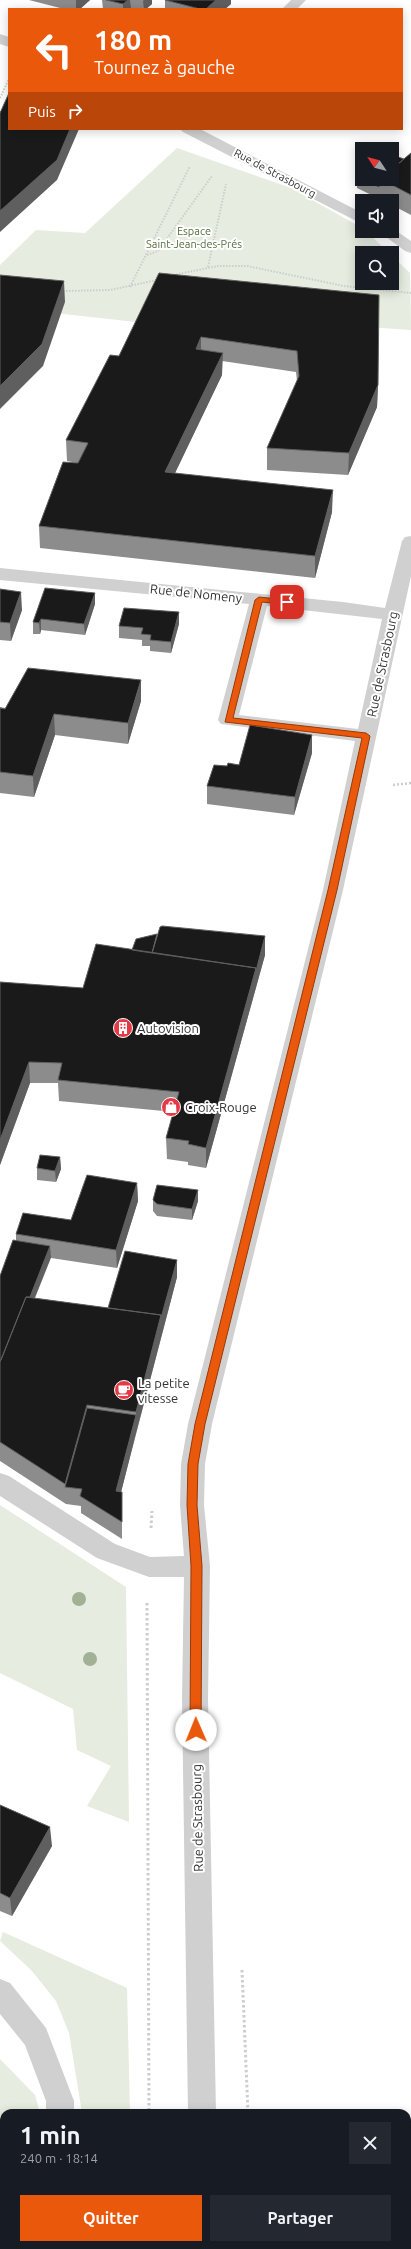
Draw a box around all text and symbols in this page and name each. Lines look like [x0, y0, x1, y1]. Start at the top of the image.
icon: left [28, 24, 80, 76]
text: 180 m [94, 24, 172, 55]
text: Tournez à gauche [94, 57, 235, 77]
icon: right [64, 100, 86, 122]
text: Puis [28, 103, 56, 120]
north arrow [355, 142, 399, 186]
map controls [355, 142, 399, 290]
street label: Rue de Strasbourg [232, 146, 318, 200]
button: sound [355, 194, 399, 238]
park label: Espace Saint-Jean-des-Prés [146, 225, 242, 250]
button: search [355, 246, 399, 290]
street label: Rue de Nomeny [149, 581, 243, 605]
pin [270, 585, 304, 619]
icon: arrive [276, 591, 298, 613]
street label: Rue de Strasbourg [364, 610, 400, 718]
building icon: Autovision [112, 1017, 134, 1039]
place label: Autovision [137, 1021, 199, 1035]
shop icon: Croix-Rouge [160, 1096, 182, 1118]
place label: Croix-Rouge [185, 1100, 257, 1114]
place label: La petite vitesse [138, 1376, 190, 1405]
cafe icon: La petite vitesse [113, 1379, 135, 1401]
position arrow [175, 1709, 217, 1751]
street label: Rue de Strasbourg [189, 1764, 205, 1872]
text: 1 min [20, 2122, 81, 2149]
button: close [349, 2122, 391, 2164]
text: 240 m · 18:14 [20, 2151, 98, 2165]
button: Quitter [20, 2195, 202, 2241]
button: Partager [210, 2195, 391, 2241]

